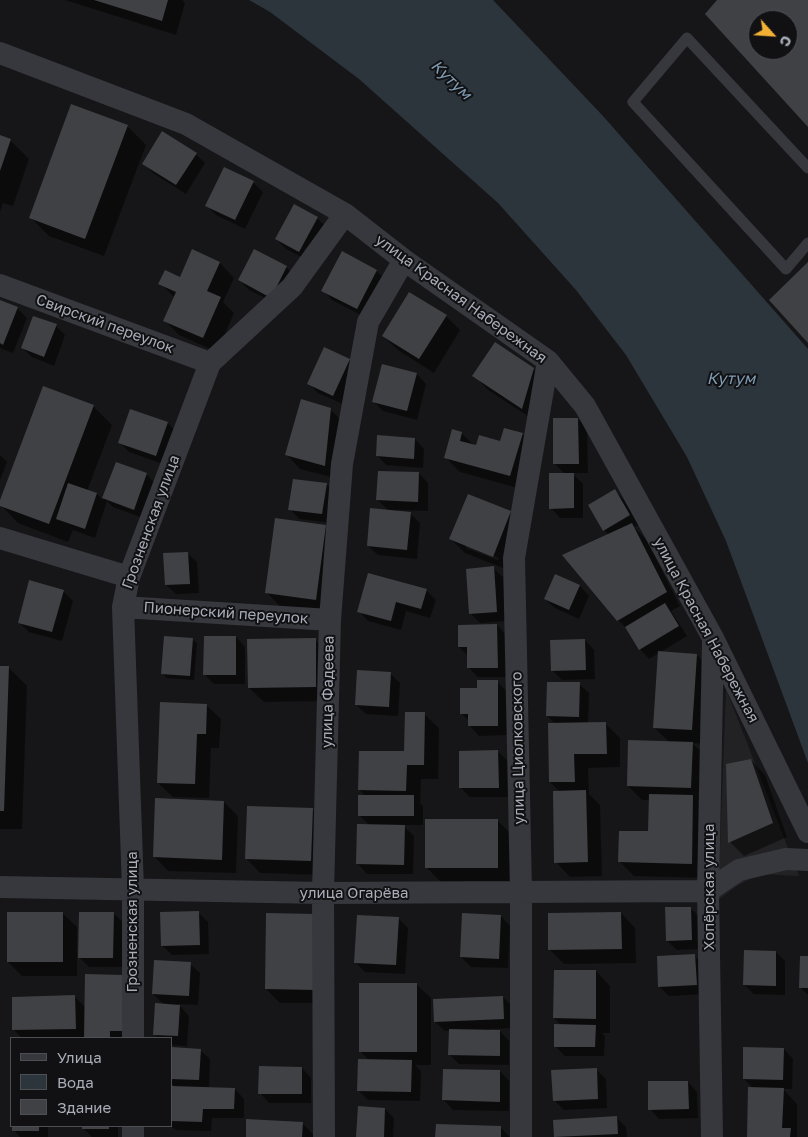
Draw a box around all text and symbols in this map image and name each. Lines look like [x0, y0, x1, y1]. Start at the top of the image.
north arrow [748, 10, 798, 60]
text: С [776, 33, 796, 50]
water label: Кутум [427, 56, 475, 104]
street label: улица Красная Набережная [372, 231, 550, 367]
street label: Свирский переулок [33, 291, 177, 357]
water label: Кутум [707, 369, 755, 389]
street label: Грозненская улица [118, 453, 184, 591]
street label: улица Красная Набережная [649, 534, 763, 726]
street label: Пионерский переулок [143, 598, 309, 628]
street label: улица Фадеева [318, 636, 338, 748]
street label: улица Циолковского [508, 671, 528, 825]
street label: Хопёрская улица [700, 824, 718, 950]
street label: Грозненская улица [123, 851, 141, 993]
street label: улица Огарёва [300, 884, 408, 902]
legend [10, 1037, 172, 1127]
text: Улица [57, 1048, 102, 1066]
text: Вода [57, 1073, 94, 1091]
text: Здание [57, 1098, 111, 1116]

